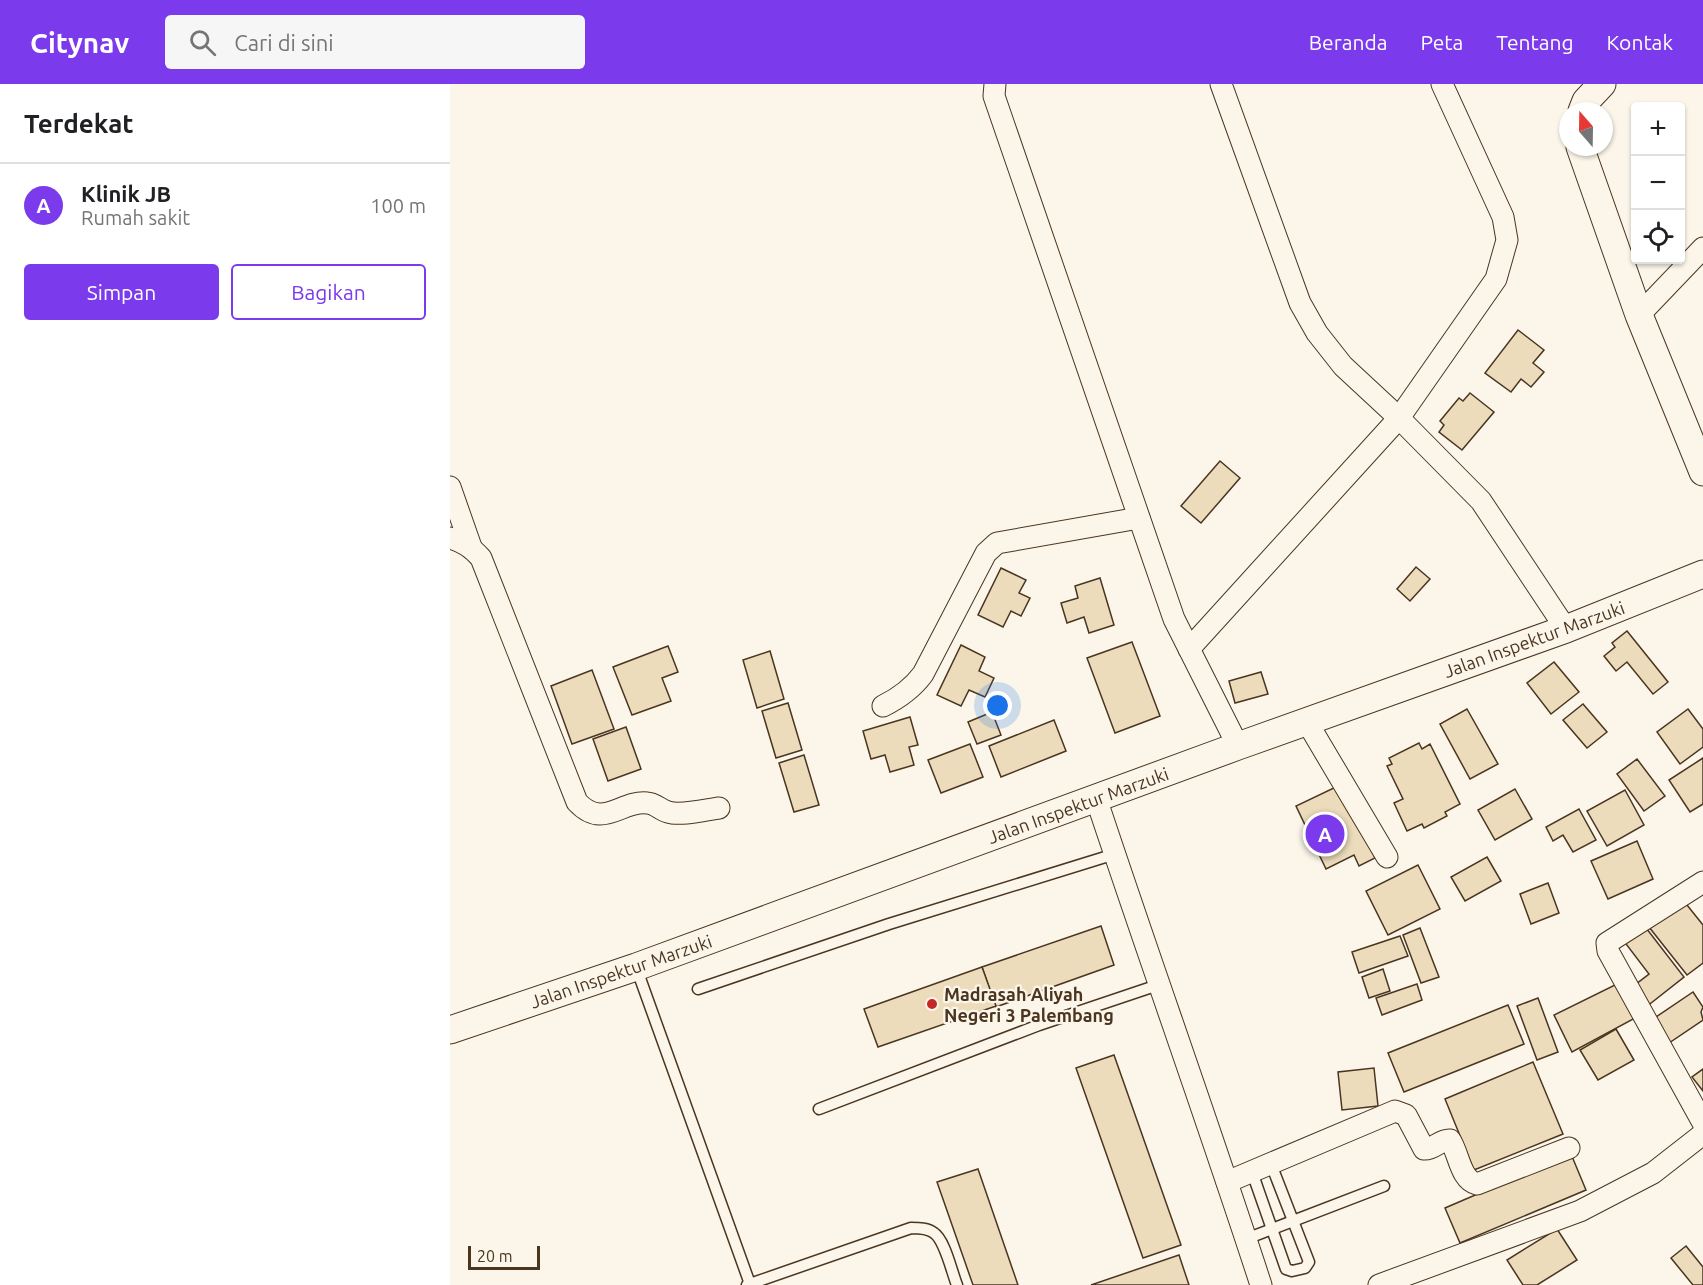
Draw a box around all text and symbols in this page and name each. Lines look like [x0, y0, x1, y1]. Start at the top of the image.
search box [165, 15, 585, 69]
icon: search [186, 26, 219, 59]
text: Citynav [30, 27, 129, 58]
text: Cari di sini [234, 30, 334, 55]
text: Beranda [1309, 30, 1388, 54]
text: Peta [1421, 30, 1463, 54]
text: Tentang [1496, 30, 1574, 54]
text: Kontak [1607, 30, 1673, 54]
north arrow [1559, 102, 1613, 156]
map controls [1631, 102, 1685, 264]
button: + [1631, 102, 1685, 156]
text: Terdekat [24, 109, 134, 138]
button: − [1631, 156, 1685, 210]
text: Klinik JB [81, 181, 171, 206]
text: A [36, 194, 51, 217]
text: 100 m [370, 194, 426, 217]
text: Rumah sakit [81, 206, 190, 229]
button: locate [1631, 210, 1685, 264]
button: Simpan [24, 264, 219, 320]
button: Bagikan [231, 264, 426, 320]
street label: Jalan Inspektur Marzuki [1441, 597, 1627, 681]
your location [983, 691, 1012, 720]
street label: Jalan Inspektur Marzuki [985, 763, 1171, 847]
pin: A [1306, 812, 1344, 856]
street label: Jalan Inspektur Marzuki [528, 930, 714, 1012]
place label: Madrasah Aliyah Negeri 3 Palembang [944, 984, 1114, 1025]
marker: Madrasah Aliyah Negeri 3 Palembang [925, 997, 939, 1011]
scale bar [468, 1243, 540, 1270]
text: 20 m [477, 1247, 513, 1265]

